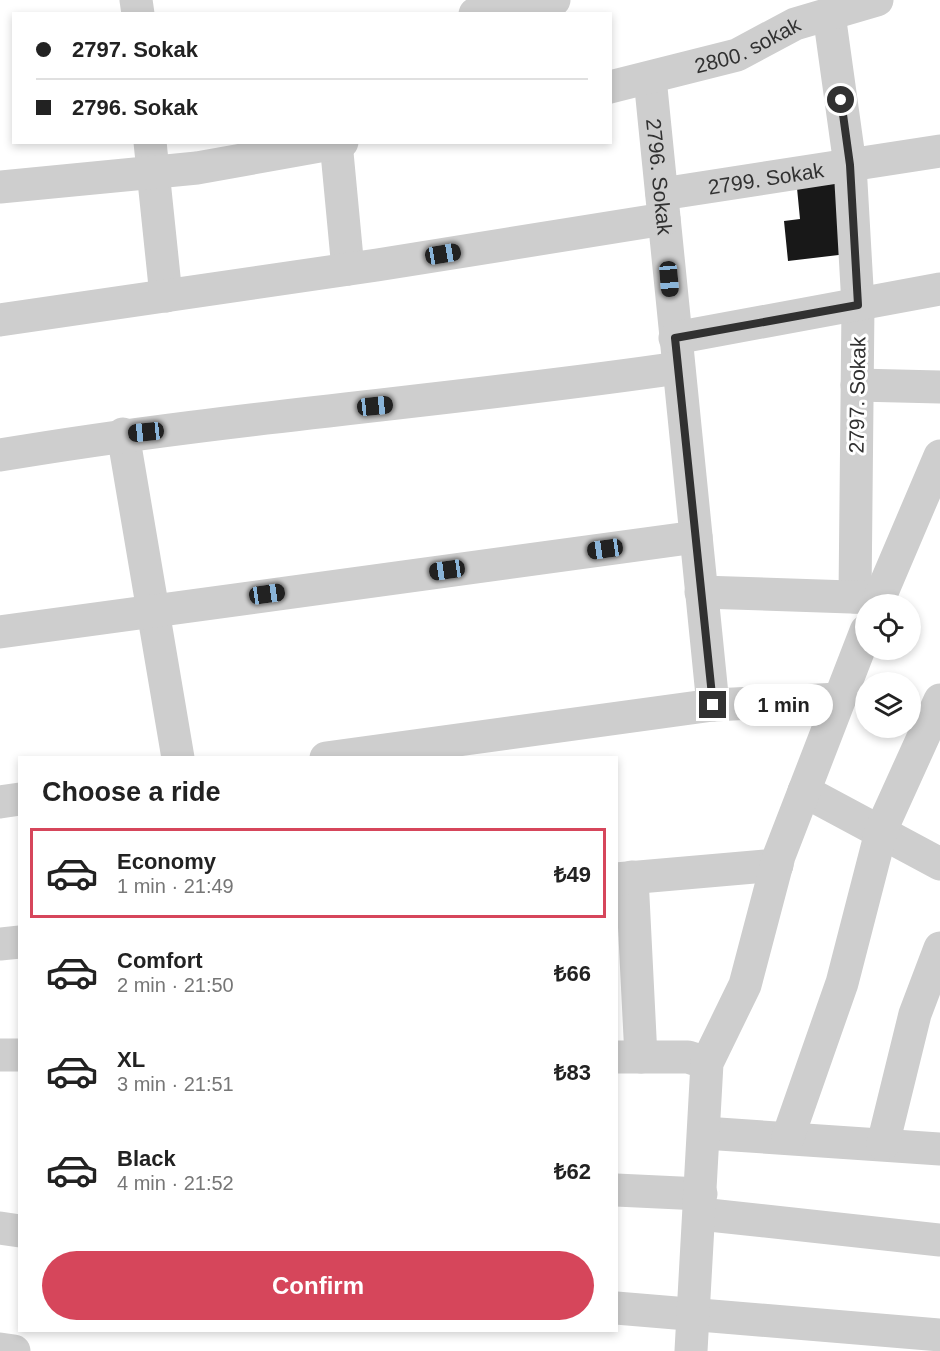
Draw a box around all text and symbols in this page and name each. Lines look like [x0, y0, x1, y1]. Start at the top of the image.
street label: 2800. sokak [692, 12, 804, 77]
text: 2797. Sokak [72, 37, 198, 62]
route start [827, 86, 854, 113]
text: 2796. Sokak [72, 95, 198, 120]
street label: 2796. Sokak [643, 117, 677, 236]
street label: 2799. Sokak [706, 158, 826, 198]
car [424, 242, 462, 266]
car [658, 260, 680, 298]
street label: 2797. Sokak [844, 336, 870, 454]
car [356, 395, 394, 417]
car [127, 421, 165, 443]
car [586, 538, 624, 560]
car [428, 559, 466, 581]
car [248, 583, 286, 605]
map controls [855, 594, 921, 738]
button: locate [855, 594, 921, 660]
button: layers [855, 672, 921, 738]
callout: 1 min [734, 684, 833, 726]
route end [699, 691, 726, 718]
text: 1 min [757, 694, 810, 716]
text: Choose a ride [42, 777, 221, 807]
icon: car [45, 846, 99, 900]
text: Economy [117, 849, 216, 874]
text: ₺49 [554, 862, 591, 887]
text: 1 min · 21:49 [117, 875, 234, 897]
icon: car [45, 945, 99, 999]
text: Comfort [117, 948, 203, 973]
text: ₺66 [554, 961, 591, 986]
text: 2 min · 21:50 [117, 974, 234, 996]
icon: car [45, 1044, 99, 1098]
text: XL [117, 1047, 145, 1072]
text: ₺83 [554, 1060, 591, 1085]
text: 3 min · 21:51 [117, 1073, 234, 1095]
icon: car [45, 1143, 99, 1197]
text: Black [117, 1146, 176, 1171]
text: ₺62 [554, 1159, 591, 1184]
text: 4 min · 21:52 [117, 1172, 234, 1194]
button: Confirm [42, 1251, 594, 1320]

